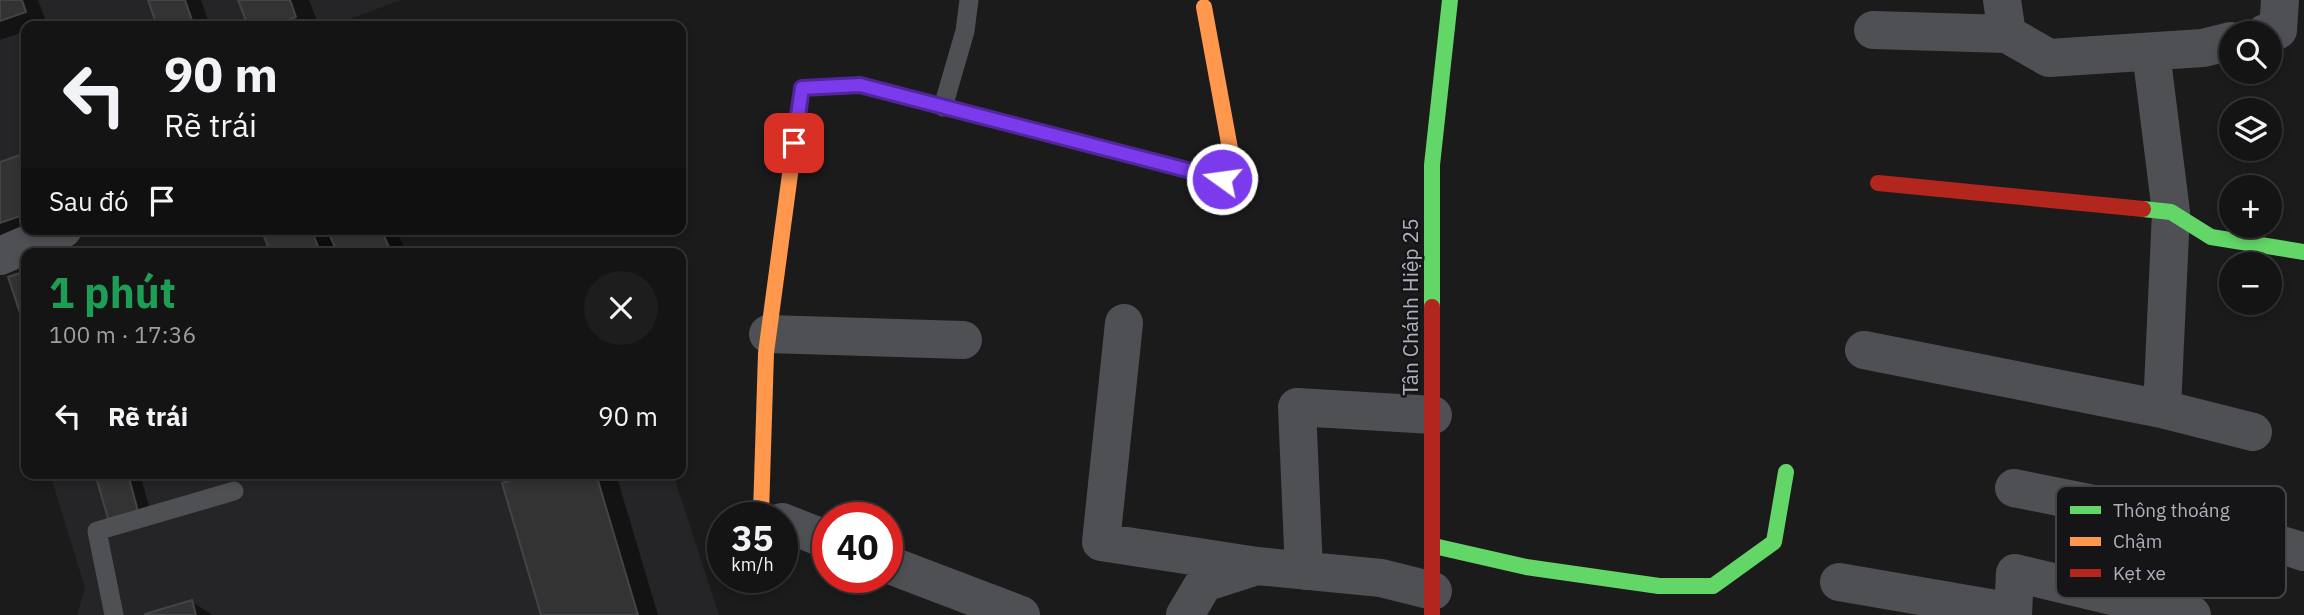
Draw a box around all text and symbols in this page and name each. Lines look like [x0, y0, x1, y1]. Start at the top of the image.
map controls [2219, 21, 2282, 315]
button: search [2219, 21, 2282, 84]
text: 90 m [164, 42, 278, 105]
icon: left [49, 49, 140, 140]
button: layers [2219, 98, 2282, 161]
text: Rẽ trái [164, 104, 257, 146]
pin [764, 113, 824, 173]
icon: arrive [775, 124, 813, 162]
position arrow [1185, 142, 1259, 216]
button: + [2219, 175, 2282, 238]
icon: arrive [143, 182, 181, 220]
text: Sau đó [49, 184, 129, 218]
street label: Tân Chánh Hiệp 25 [1396, 218, 1424, 396]
button: − [2219, 252, 2282, 315]
text: 1 phút [49, 265, 176, 320]
button: close [584, 271, 658, 345]
text: 100 m · 17:36 [49, 319, 196, 349]
icon: left [49, 397, 87, 435]
text: Rẽ trái [108, 399, 188, 433]
text: 90 m [598, 399, 658, 433]
legend [2056, 486, 2286, 598]
text: Thông thoáng [2113, 498, 2230, 522]
speed limit sign: 40 [812, 502, 903, 593]
text: 35 [731, 515, 774, 561]
text: Chậm [2113, 529, 2162, 553]
text: km/h [731, 553, 774, 576]
text: Kẹt xe [2113, 561, 2166, 585]

